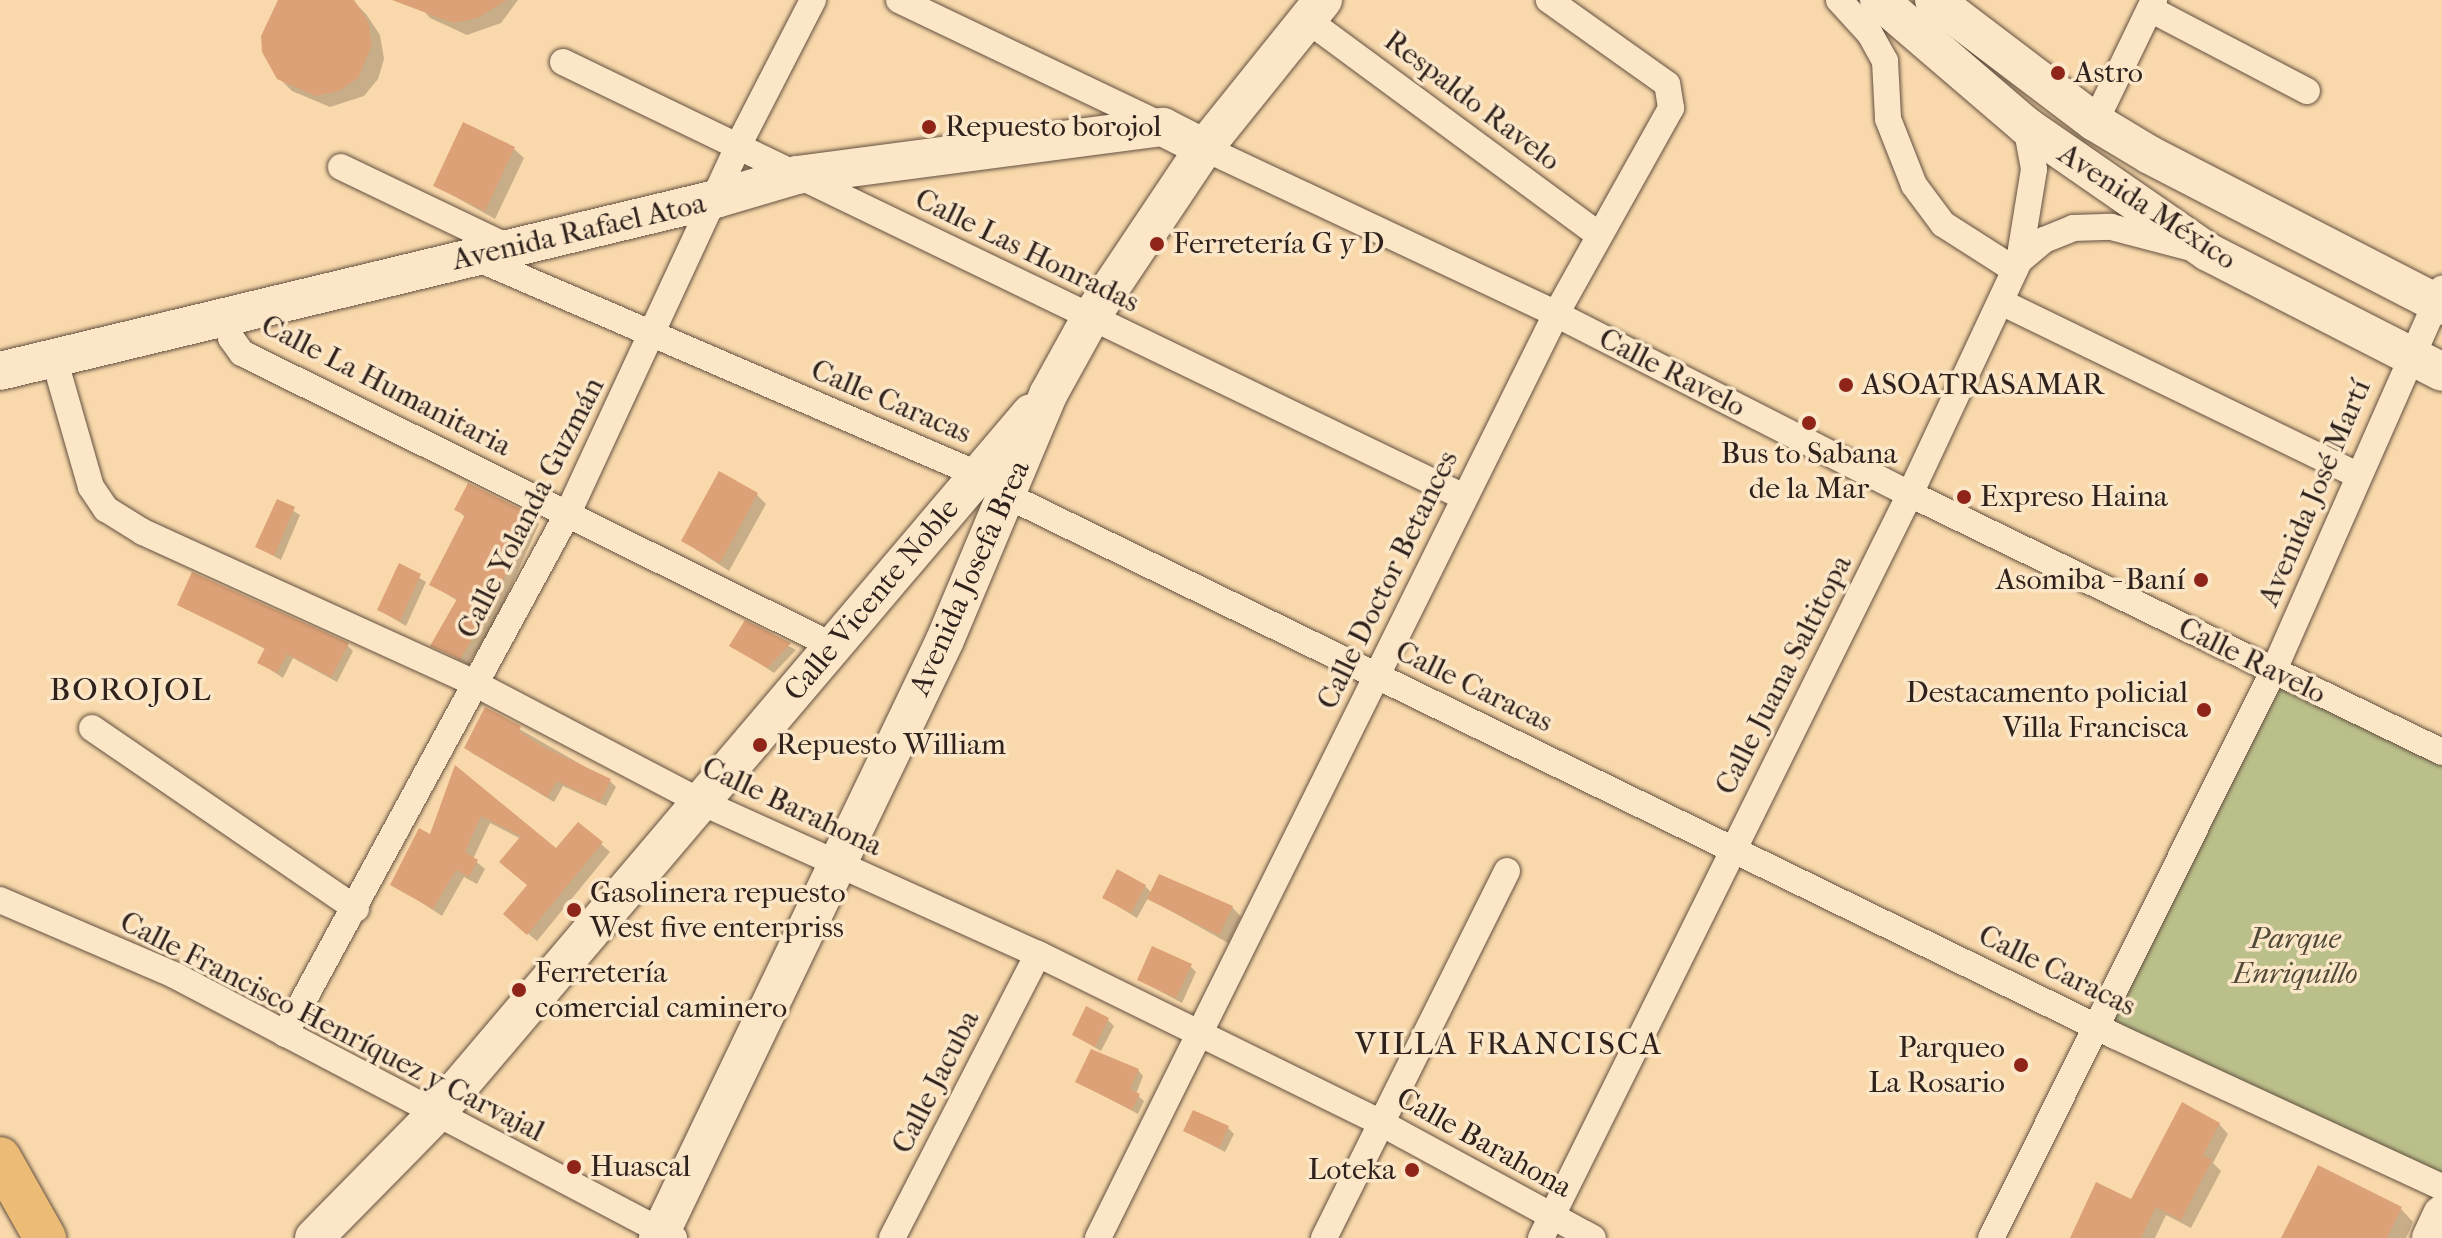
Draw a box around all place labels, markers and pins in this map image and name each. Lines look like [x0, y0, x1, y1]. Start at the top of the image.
place label: Astro [2074, 55, 2143, 91]
marker: Astro [2049, 64, 2067, 82]
place label: Repuesto borojol [945, 109, 1162, 145]
marker: Repuesto borojol [920, 118, 938, 136]
place label: Ferretería G y D [1173, 226, 1384, 262]
marker: Ferretería G y D [1148, 235, 1166, 253]
place label: ASOATRASAMAR [1862, 367, 2104, 403]
marker: ASOATRASAMAR [1837, 376, 1855, 394]
marker: Bus to Sabana de la Mar [1800, 414, 1818, 432]
place label: Bus to Sabana de la Mar [1721, 436, 1897, 506]
place label: Expreso Haina [1980, 479, 2168, 515]
marker: Expreso Haina [1955, 488, 1973, 506]
place label: Asomiba - Baní [1996, 562, 2185, 598]
marker: Asomiba - Baní [2192, 571, 2210, 589]
place label: Destacamento policial Villa Francisca [1906, 675, 2188, 746]
marker: Destacamento policial Villa Francisca [2195, 701, 2213, 719]
place label: Repuesto William [776, 727, 1006, 763]
marker: Repuesto William [751, 736, 769, 754]
place label: Gasolinera repuesto West five enterpriss [590, 875, 846, 946]
marker: Gasolinera repuesto West five enterpriss [565, 901, 583, 919]
place label: Ferretería comercial caminero [535, 955, 787, 1026]
marker: Ferretería comercial caminero [510, 981, 528, 999]
place label: Parqueo La Rosario [1868, 1030, 2005, 1100]
marker: Parqueo La Rosario [2012, 1056, 2030, 1074]
place label: Huascal [590, 1149, 691, 1185]
place label: Loteka [1308, 1152, 1396, 1188]
marker: Huascal [565, 1158, 583, 1176]
marker: Loteka [1403, 1161, 1421, 1179]

